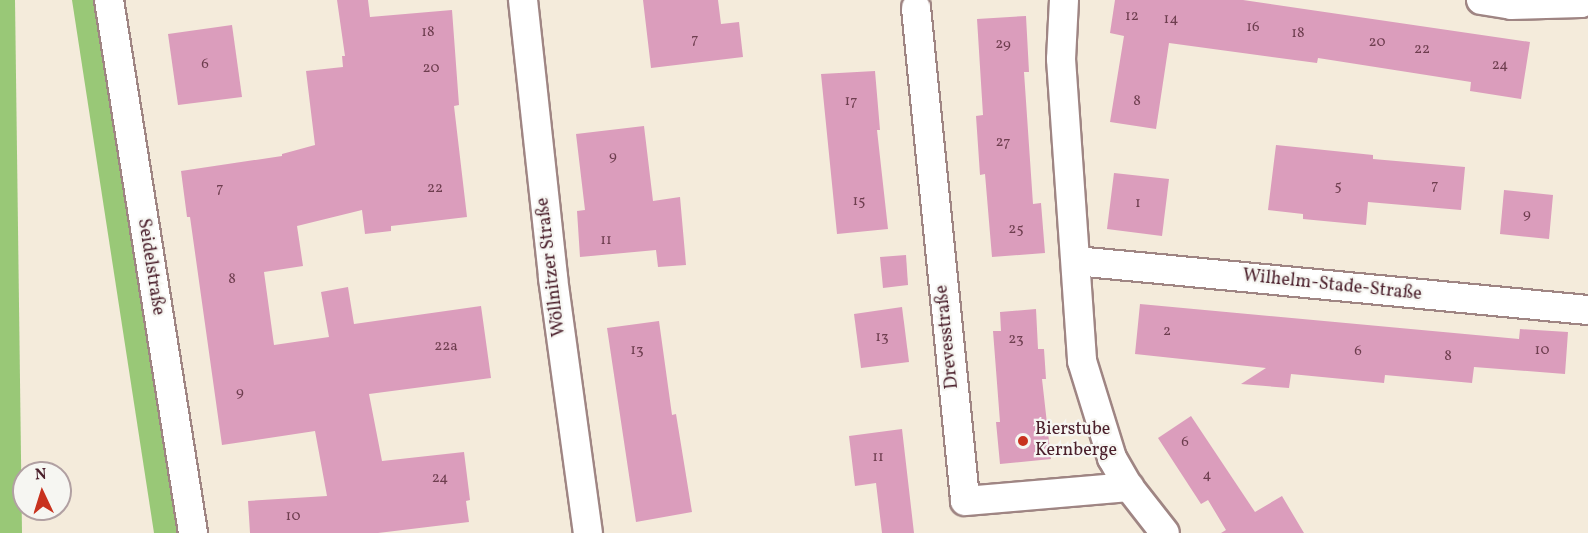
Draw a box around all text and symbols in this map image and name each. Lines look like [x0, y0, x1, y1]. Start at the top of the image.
house number: 12 [1125, 8, 1139, 26]
house number: 14 [1164, 11, 1178, 29]
house number: 16 [1246, 19, 1260, 37]
house number: 18 [421, 24, 435, 42]
house number: 18 [1291, 25, 1305, 43]
house number: 7 [691, 31, 699, 49]
house number: 20 [1369, 34, 1385, 52]
house number: 29 [995, 36, 1011, 54]
house number: 22 [1414, 41, 1430, 59]
house number: 6 [201, 56, 209, 74]
house number: 24 [1492, 57, 1508, 75]
house number: 20 [423, 60, 439, 78]
house number: 17 [844, 93, 858, 111]
house number: 8 [1133, 93, 1141, 111]
house number: 27 [996, 134, 1010, 152]
house number: 9 [609, 148, 617, 166]
house number: 7 [1431, 177, 1439, 195]
house number: 5 [1334, 178, 1342, 196]
house number: 7 [216, 180, 224, 198]
house number: 22 [427, 180, 443, 198]
house number: 15 [852, 193, 866, 211]
house number: 1 [1135, 195, 1141, 213]
street label: Wöllnitzer Straße [533, 196, 571, 338]
house number: 9 [1523, 206, 1531, 224]
street label: Seidelstraße [132, 217, 168, 317]
house number: 25 [1008, 221, 1024, 239]
house number: 11 [600, 232, 612, 250]
street label: Wilhelm-Stade-Straße [1241, 266, 1423, 306]
house number: 8 [228, 271, 236, 289]
street label: Drevesstraße [932, 284, 964, 390]
house number: 2 [1163, 323, 1171, 341]
house number: 13 [875, 329, 889, 347]
house number: 23 [1008, 331, 1024, 349]
house number: 22a [434, 338, 458, 356]
house number: 13 [630, 342, 644, 360]
house number: 10 [1535, 342, 1549, 360]
house number: 6 [1354, 343, 1362, 361]
house number: 8 [1444, 348, 1452, 366]
house number: 9 [236, 384, 244, 402]
place label: Bierstube Kernberge [1035, 420, 1117, 462]
marker: Bierstube Kernberge [1016, 434, 1030, 448]
house number: 6 [1181, 434, 1189, 452]
house number: 11 [872, 449, 884, 467]
north arrow [12, 461, 72, 521]
text: N [34, 464, 47, 486]
house number: 4 [1203, 467, 1211, 485]
house number: 24 [432, 470, 448, 488]
house number: 10 [286, 508, 300, 526]

